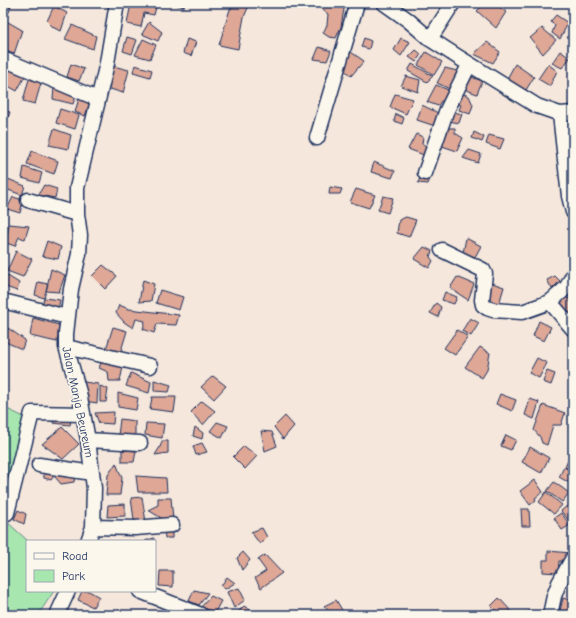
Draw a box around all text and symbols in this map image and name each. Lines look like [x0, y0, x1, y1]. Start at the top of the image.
street label: Jalan Manja Beureum [59, 345, 97, 459]
legend [26, 540, 156, 592]
text: Road [62, 549, 88, 563]
text: Park [62, 569, 85, 583]

